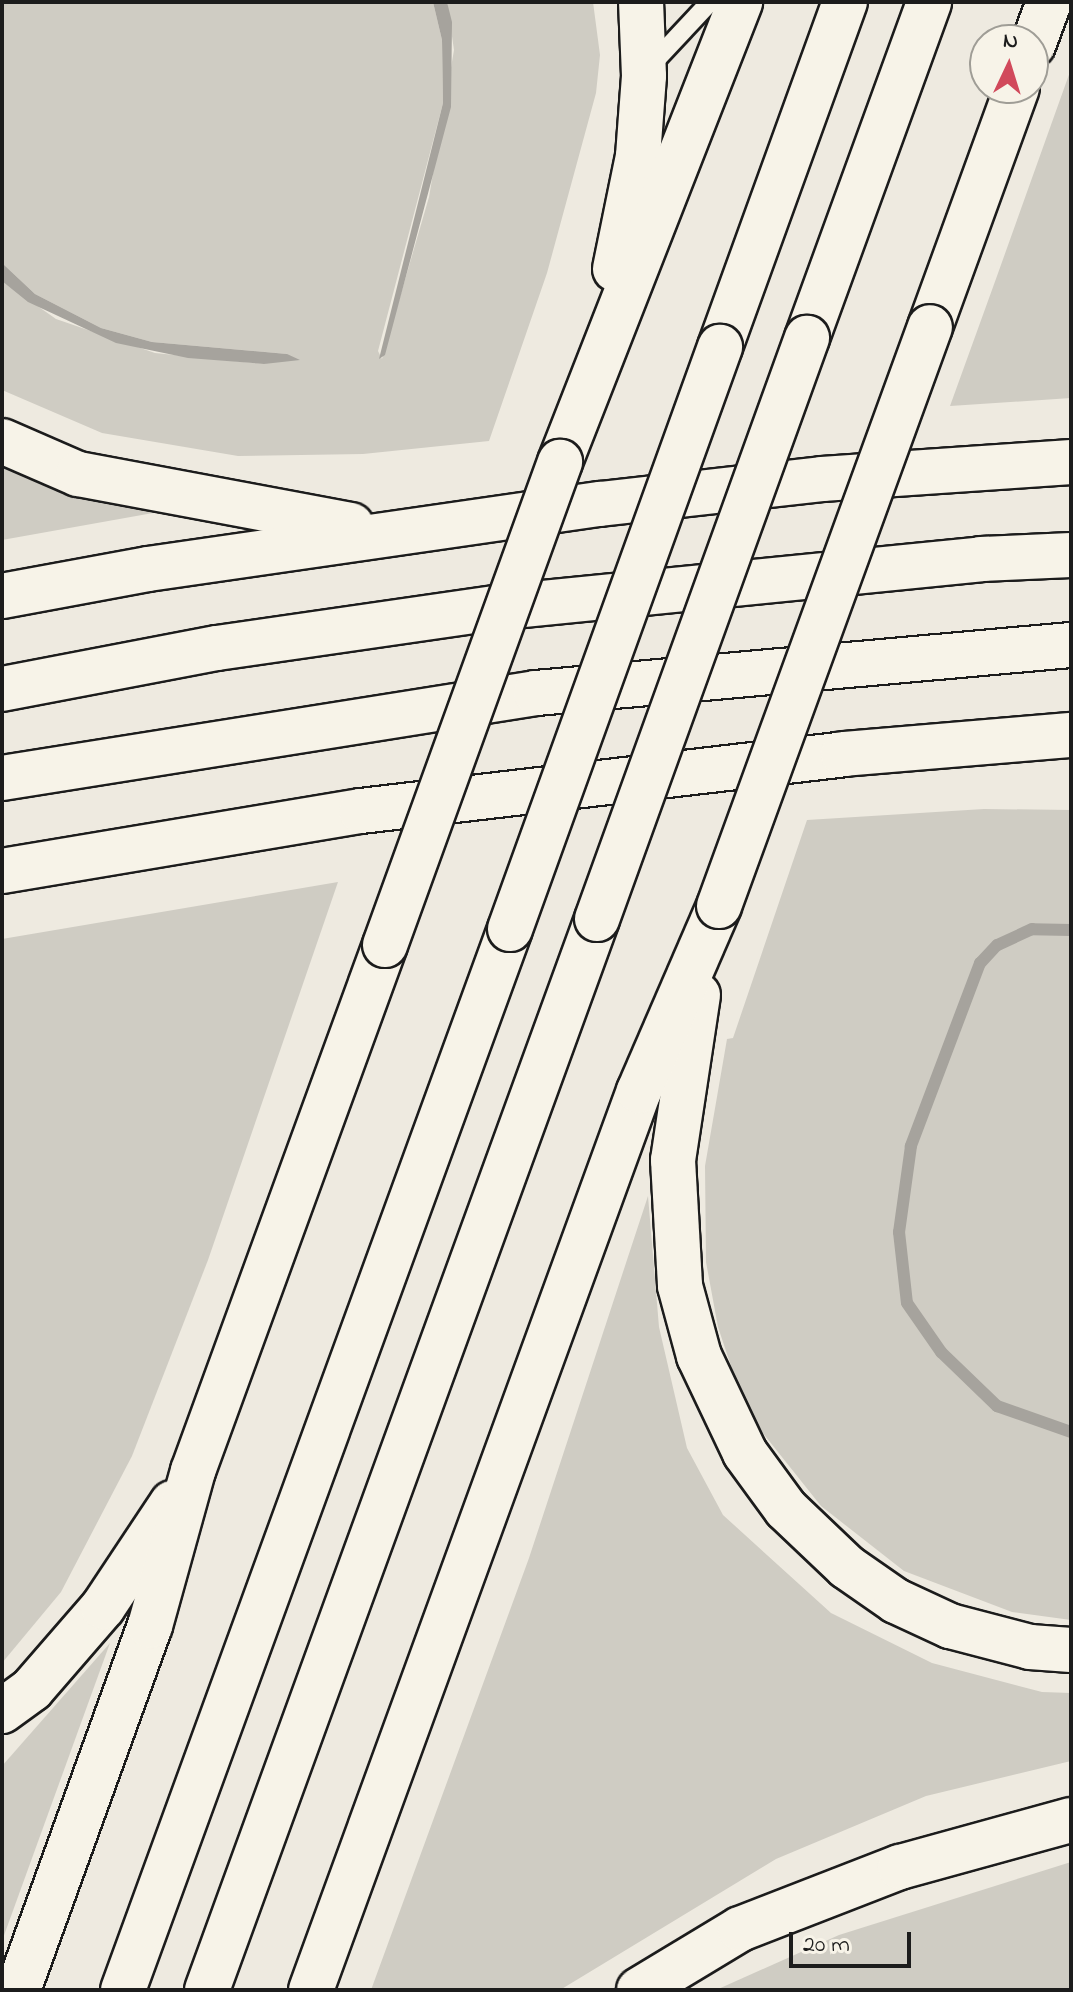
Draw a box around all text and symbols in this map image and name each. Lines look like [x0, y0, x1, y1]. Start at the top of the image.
north arrow [969, 24, 1049, 104]
text: N [1002, 26, 1019, 59]
scale bar [793, 1916, 915, 1966]
text: 20 m [803, 1928, 850, 1963]

